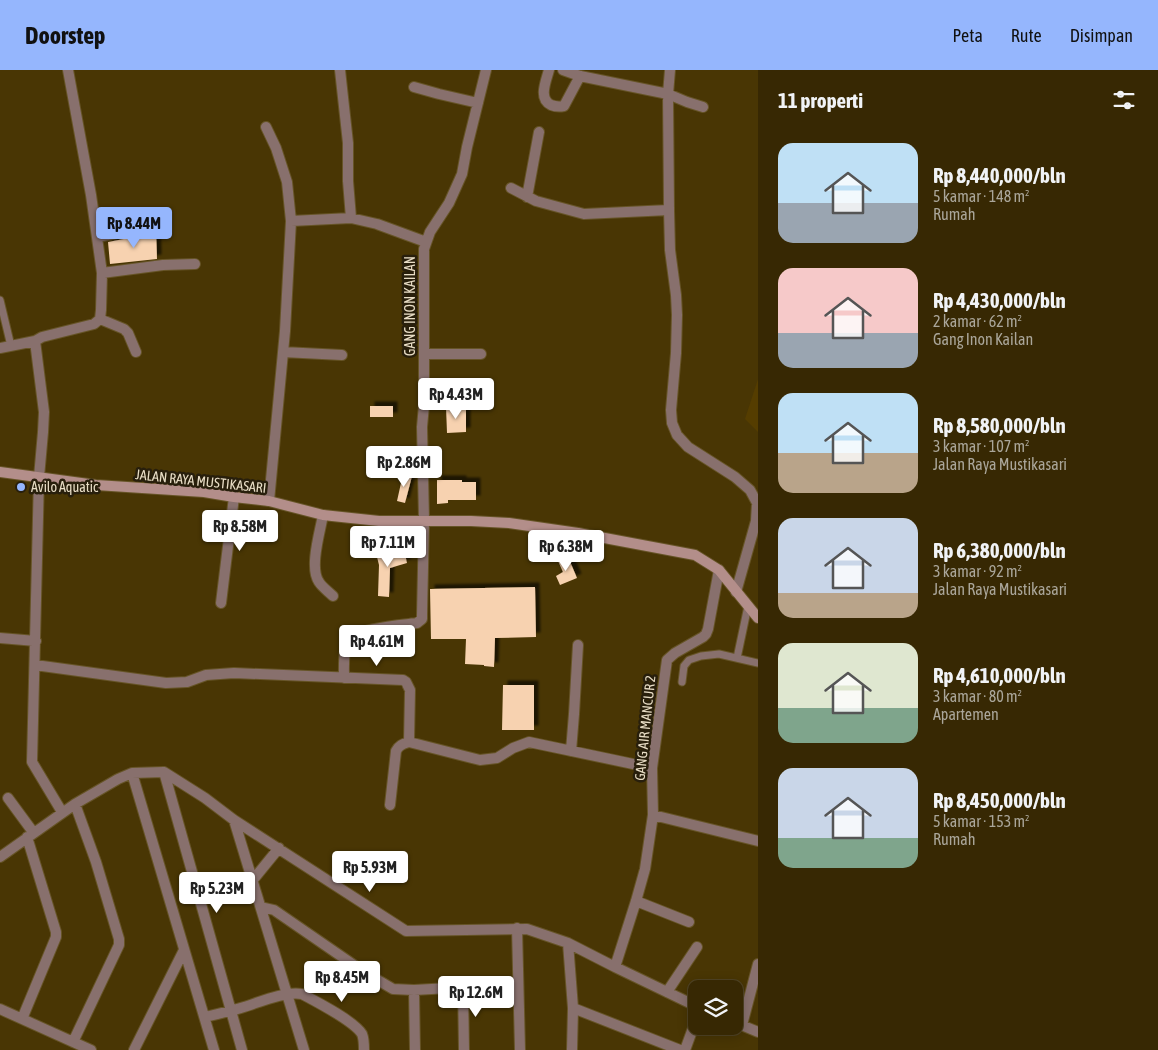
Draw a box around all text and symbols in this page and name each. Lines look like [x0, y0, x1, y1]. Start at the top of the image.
text: Doorstep [25, 22, 106, 49]
text: Peta [952, 25, 983, 46]
text: Rute [1011, 25, 1042, 46]
text: Disimpan [1070, 25, 1133, 46]
icon: filters [1110, 86, 1138, 114]
text: 11 properti [778, 88, 863, 112]
icon: home [818, 163, 878, 223]
text: Rp 8,440,000/bln [933, 163, 1066, 187]
text: 5 kamar · 148 m² [933, 187, 1029, 205]
text: Rumah [933, 205, 975, 223]
pin: Rp 8.44M [82, 206, 186, 249]
text: Rp 8.44M [107, 214, 161, 232]
street label: GANG INON KAILAN [402, 256, 418, 356]
icon: home [818, 288, 878, 348]
text: Rp 4,430,000/bln [933, 288, 1066, 312]
text: 2 kamar · 62 m² [933, 312, 1022, 330]
text: Gang Inon Kailan [933, 330, 1033, 348]
pin: Rp 4.43M [404, 378, 508, 420]
text: Rp 4.43M [429, 385, 483, 403]
icon: home [818, 413, 878, 473]
text: Rp 8,580,000/bln [933, 413, 1066, 437]
text: 3 kamar · 107 m² [933, 437, 1029, 455]
pin: Rp 2.86M [352, 446, 456, 488]
text: Rp 2.86M [377, 453, 431, 471]
text: Jalan Raya Mustikasari [933, 455, 1067, 473]
street label: JALAN RAYA MUSTIKASARI [135, 466, 267, 496]
place label: Avilo Aquatic [31, 479, 99, 495]
marker: Avilo Aquatic [15, 481, 27, 493]
pin: Rp 8.58M [188, 510, 292, 552]
text: Rp 8.58M [213, 517, 267, 535]
pin: Rp 7.11M [336, 526, 440, 568]
pin: Rp 6.38M [514, 530, 618, 572]
text: Rp 7.11M [361, 533, 415, 551]
text: Rp 6.38M [539, 537, 593, 555]
icon: home [818, 538, 878, 598]
text: Rp 6,380,000/bln [933, 538, 1066, 562]
text: 3 kamar · 92 m² [933, 562, 1022, 580]
text: Jalan Raya Mustikasari [933, 580, 1067, 598]
pin: Rp 4.61M [325, 624, 429, 667]
text: Rp 4.61M [350, 632, 404, 650]
icon: home [818, 663, 878, 723]
text: Rp 4,610,000/bln [933, 663, 1066, 687]
street label: GANG AIR MANCUR 2 [632, 675, 658, 781]
text: 3 kamar · 80 m² [933, 687, 1022, 705]
text: Apartemen [933, 705, 999, 723]
icon: home [818, 788, 878, 848]
text: Rp 8,450,000/bln [933, 788, 1066, 812]
text: 5 kamar · 153 m² [933, 812, 1029, 830]
text: Rumah [933, 830, 975, 848]
pin: Rp 5.93M [318, 850, 422, 893]
text: Rp 5.93M [343, 858, 397, 876]
pin: Rp 5.23M [165, 872, 269, 914]
text: Rp 5.23M [190, 879, 244, 897]
pin: Rp 8.45M [290, 960, 394, 1003]
text: Rp 8.45M [315, 968, 369, 986]
pin: Rp 12.6M [424, 976, 528, 1018]
map controls [688, 980, 743, 1035]
button: layers [688, 980, 743, 1035]
text: Rp 12.6M [449, 983, 503, 1001]

